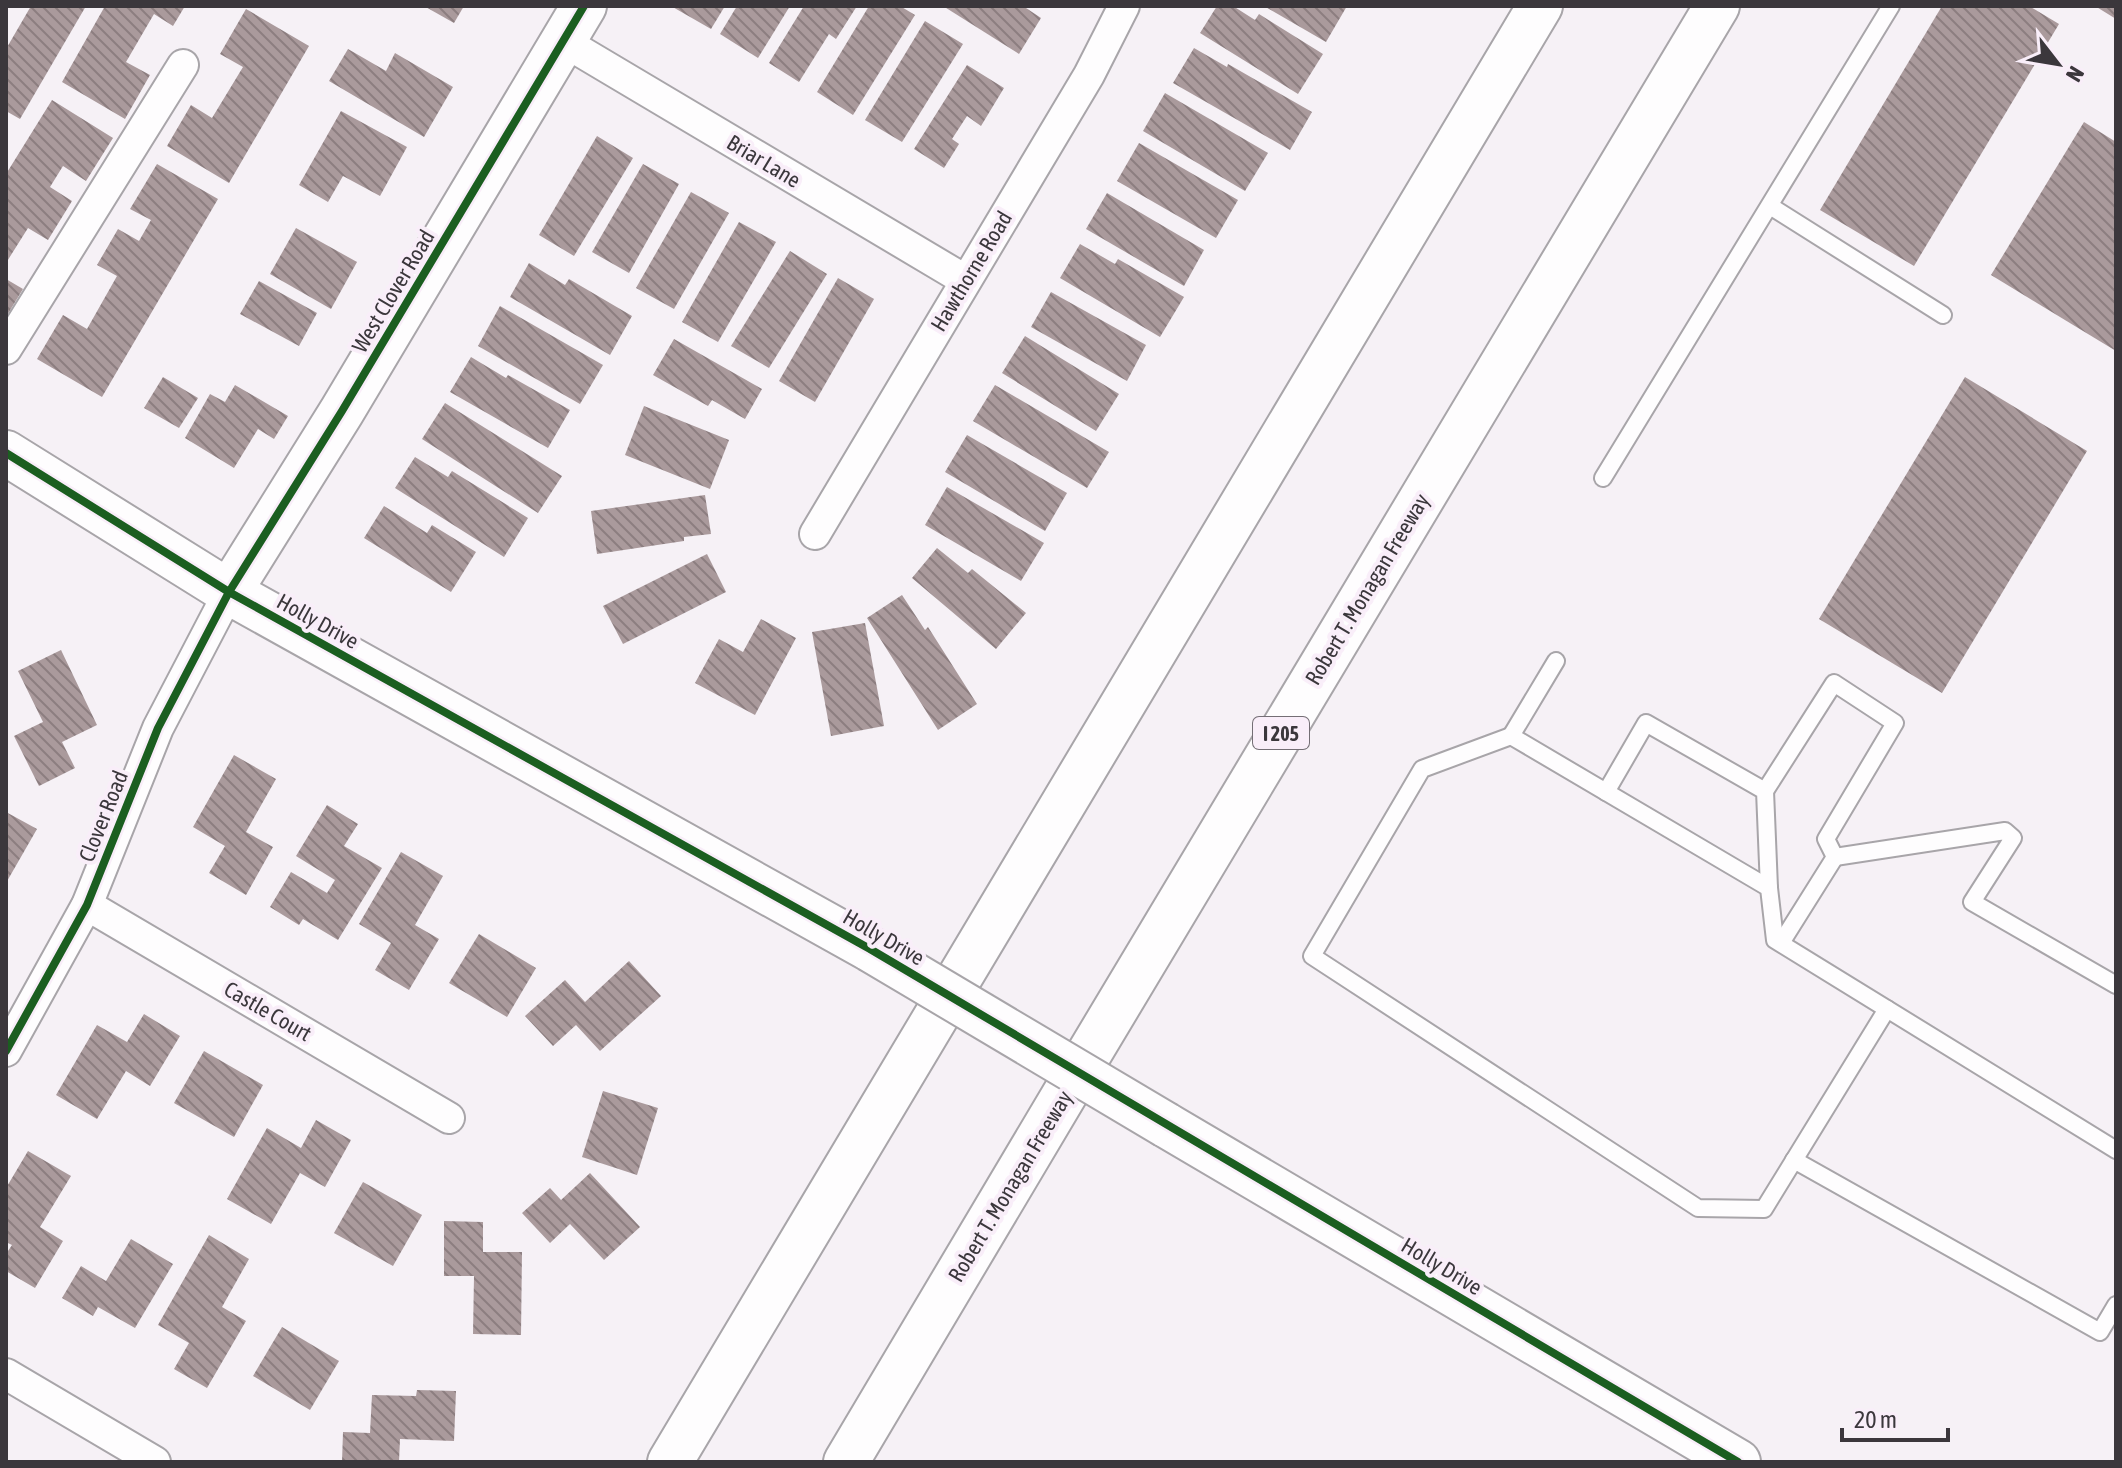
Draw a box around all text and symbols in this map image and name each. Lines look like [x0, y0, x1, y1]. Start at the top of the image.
north arrow [2018, 24, 2098, 104]
text: N [2061, 62, 2090, 87]
street label: Briar Lane [723, 129, 805, 193]
street label: Hawthorne Road [925, 206, 1017, 336]
street label: West Clover Road [346, 225, 440, 357]
street label: Robert T. Monagan Freeway [1300, 489, 1434, 689]
street label: Holly Drive [273, 588, 363, 654]
road number: I 205 [1253, 717, 1309, 749]
street label: Clover Road [73, 767, 133, 865]
street label: Holly Drive [839, 903, 929, 971]
street label: Castle Court [220, 976, 316, 1046]
street label: Robert T. Monagan Freeway [943, 1086, 1077, 1286]
street label: Holly Drive [1397, 1232, 1487, 1300]
scale bar [1842, 1392, 1948, 1442]
text: 20 m [1854, 1406, 1897, 1433]

